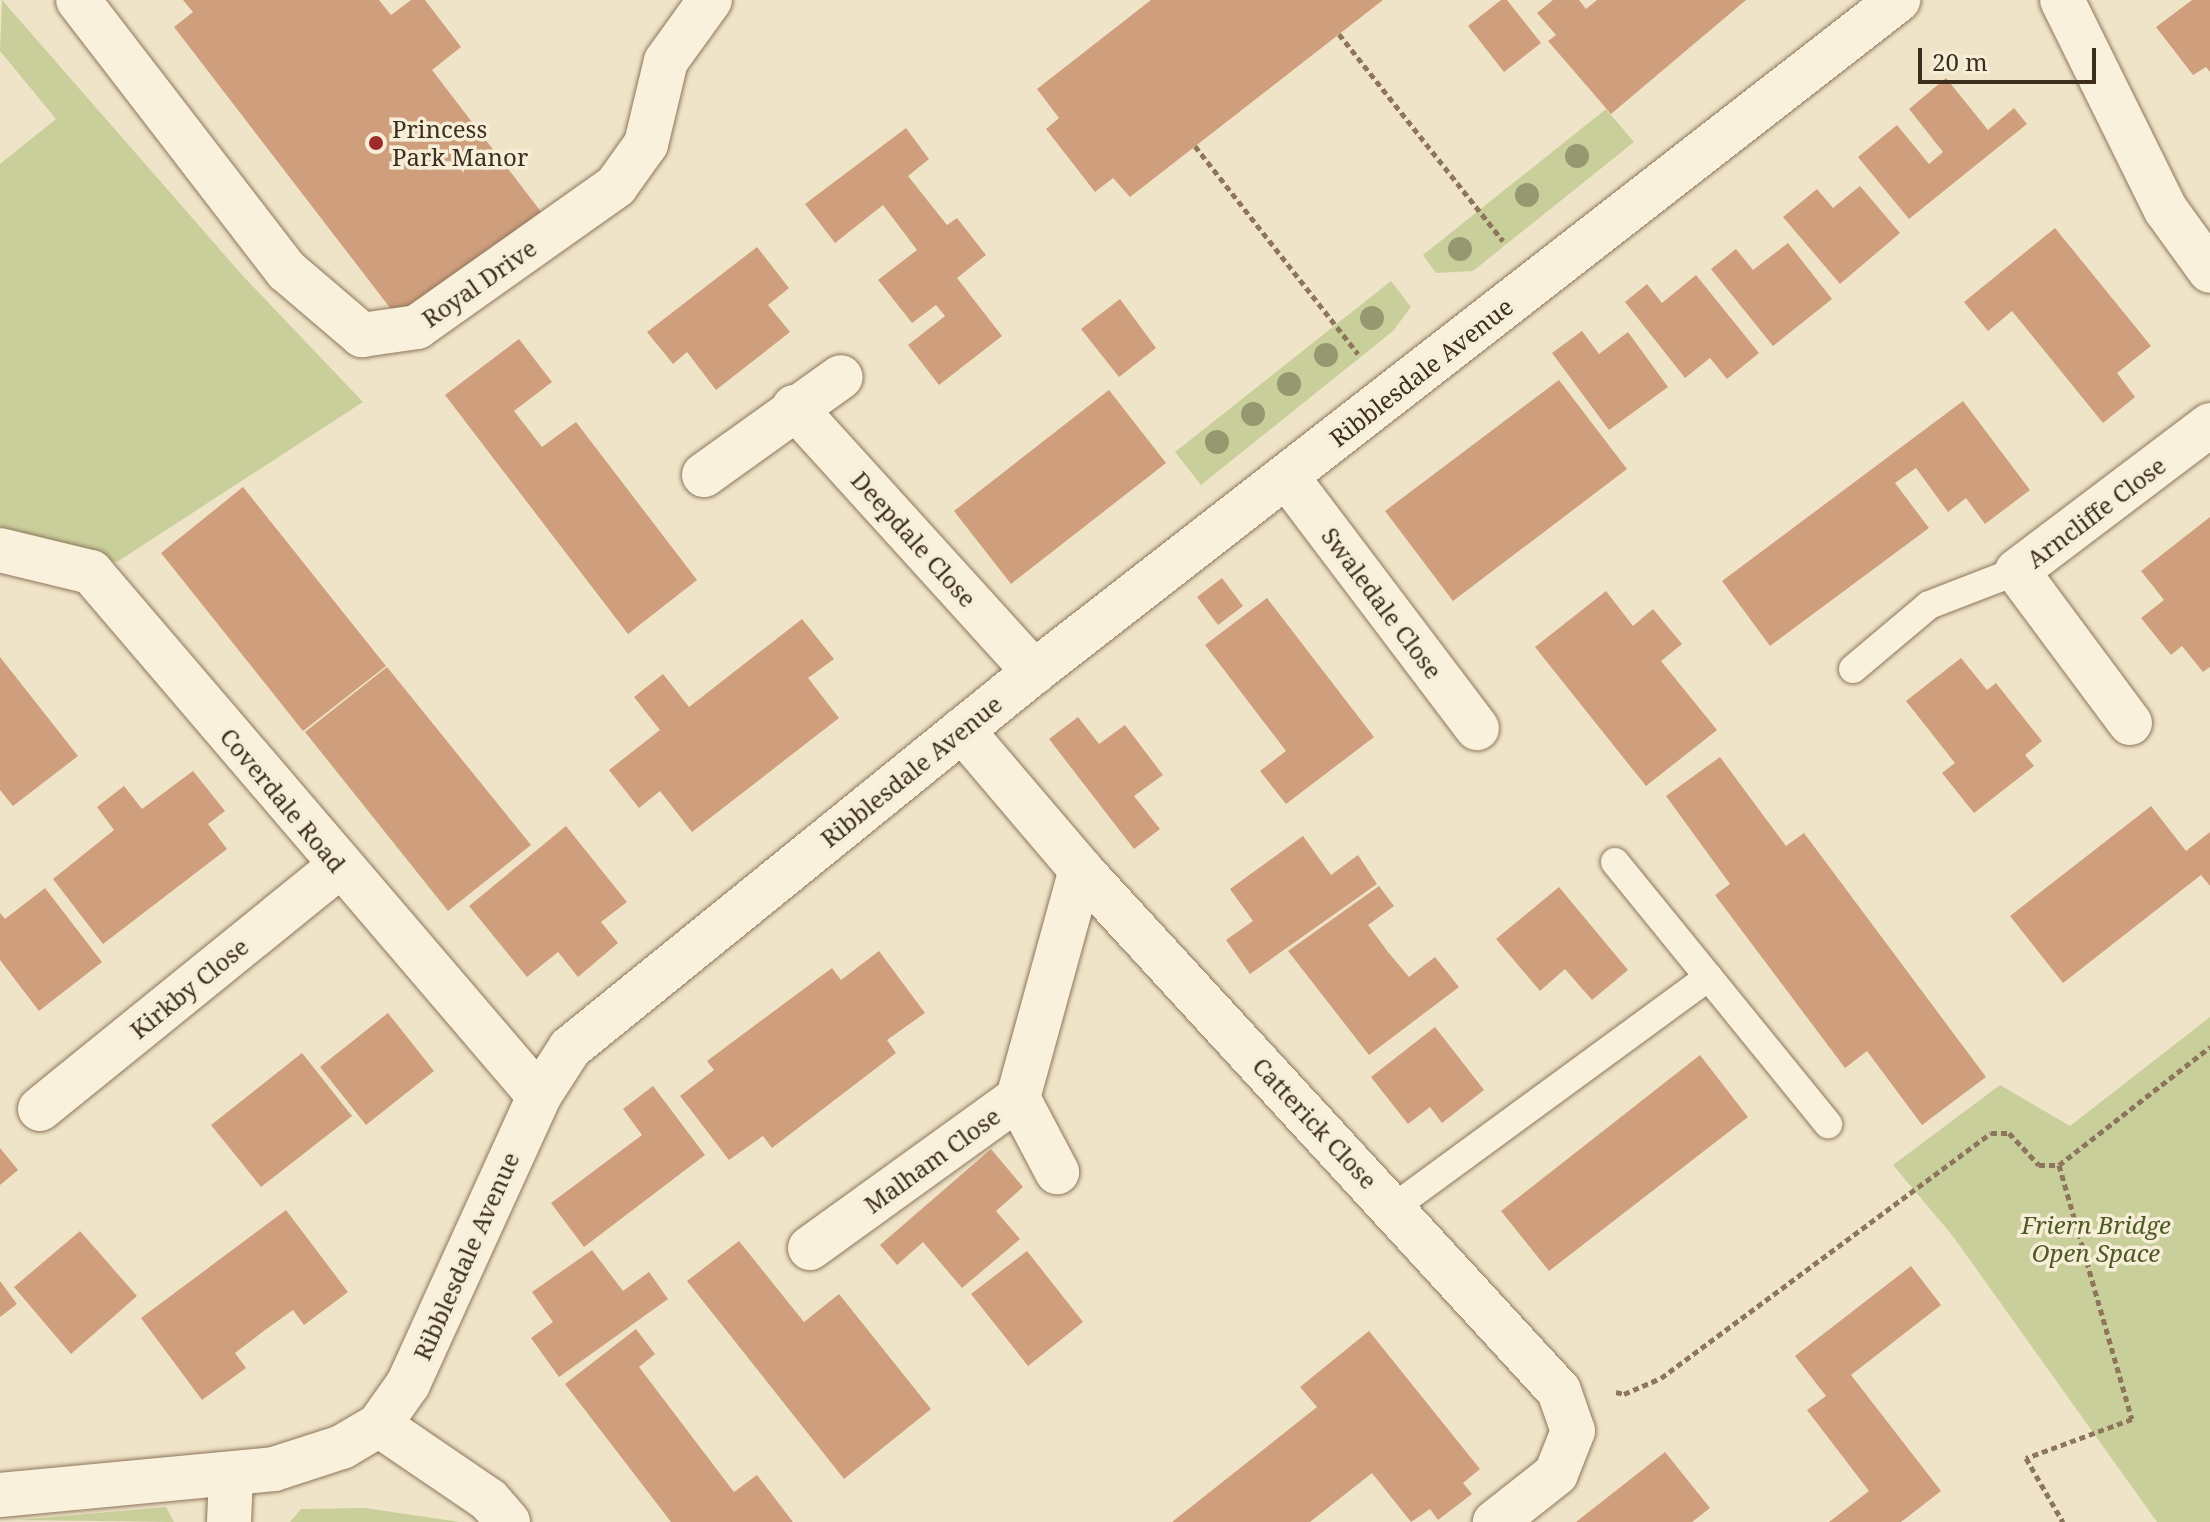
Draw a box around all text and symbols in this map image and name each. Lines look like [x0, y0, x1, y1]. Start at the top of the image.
scale bar [1922, 32, 2100, 82]
text: 20 m [1932, 45, 1988, 78]
place label: Princess Park Manor [392, 115, 528, 171]
marker: Princess Park Manor [367, 134, 385, 152]
street label: Royal Drive [416, 233, 542, 333]
street label: Ribblesdale Avenue [1324, 292, 1518, 452]
street label: Arncliffe Close [2021, 450, 2171, 574]
street label: Deepdale Close [846, 465, 982, 613]
street label: Swaledale Close [1316, 522, 1448, 684]
street label: Ribblesdale Avenue [815, 689, 1007, 853]
street label: Coverdale Road [214, 722, 352, 878]
street label: Kirkby Close [124, 932, 254, 1044]
street label: Catterick Close [1247, 1051, 1383, 1195]
street label: Malham Close [858, 1101, 1006, 1219]
street label: Ribblesdale Avenue [407, 1148, 525, 1364]
park label: Friern Bridge Open Space [2021, 1211, 2171, 1267]

